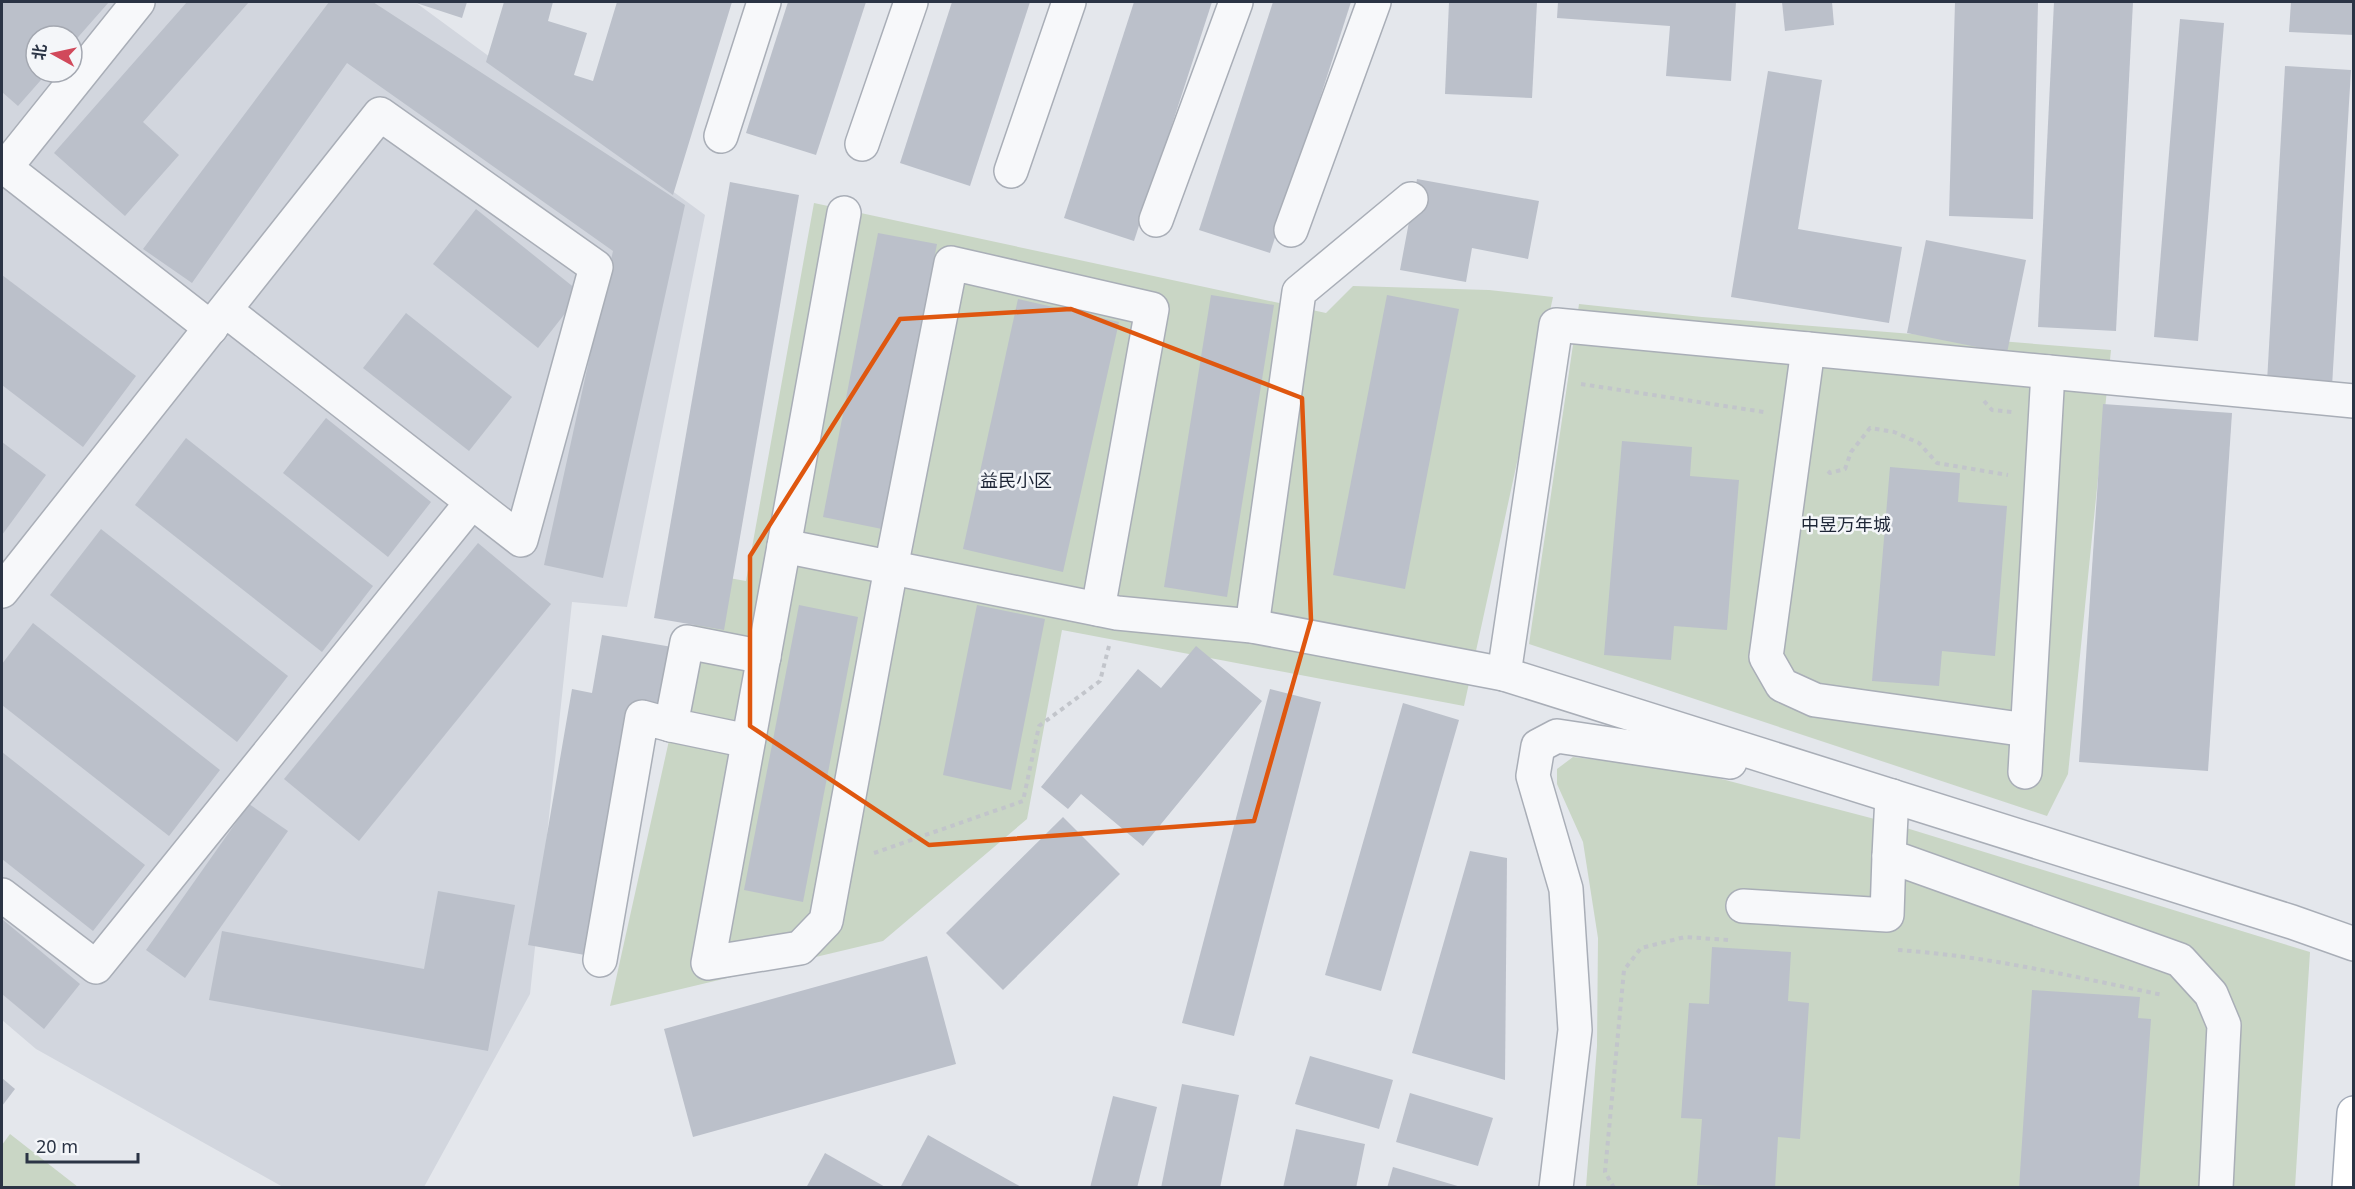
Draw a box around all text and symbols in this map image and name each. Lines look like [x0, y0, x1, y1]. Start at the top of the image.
north arrow [24, 24, 84, 84]
text: 北 [27, 42, 51, 61]
district label: 益民小区 [980, 468, 1052, 492]
district label: 中昱万年城 [1801, 512, 1891, 536]
scale bar [27, 1126, 138, 1164]
text: 20 m [36, 1134, 78, 1158]

